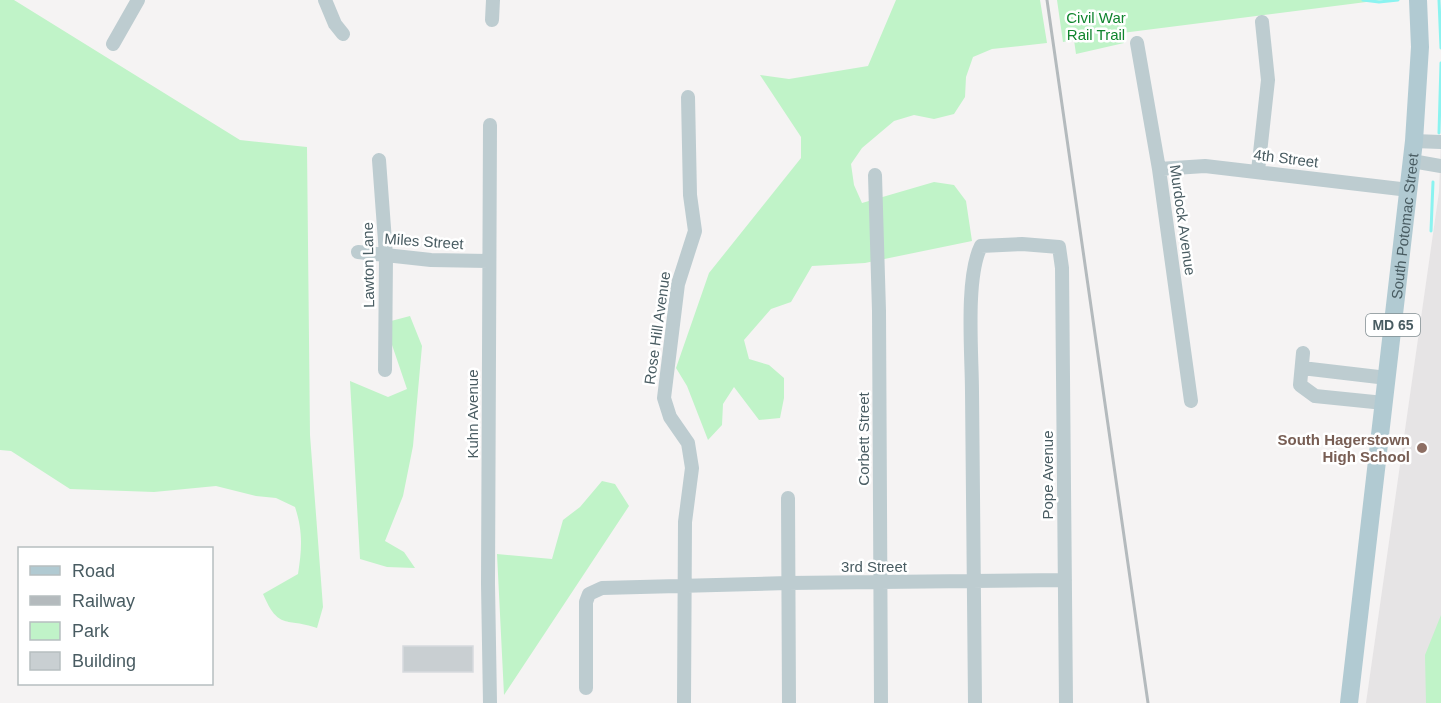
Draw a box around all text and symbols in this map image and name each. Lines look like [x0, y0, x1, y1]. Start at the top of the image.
park label: Civil War Rail Trail [1066, 9, 1126, 43]
street label: 4th Street [1253, 146, 1320, 171]
street label: South Potomac Street [1387, 151, 1421, 300]
street label: Murdock Avenue [1167, 164, 1199, 276]
street label: Lawton Lane [359, 222, 377, 308]
street label: Miles Street [384, 230, 465, 252]
street label: Rose Hill Avenue [641, 270, 673, 386]
road number: MD 65 [1366, 314, 1420, 336]
street label: Kuhn Avenue [464, 370, 481, 458]
street label: Corbett Street [855, 391, 872, 486]
street label: Pope Avenue [1039, 431, 1056, 519]
place label: South Hagerstown High School [1277, 431, 1410, 465]
marker: South Hagerstown High School [1415, 441, 1429, 455]
legend [18, 547, 213, 685]
street label: 3rd Street [841, 558, 908, 575]
text: Road [72, 561, 115, 581]
text: Railway [72, 591, 135, 611]
text: Park [72, 621, 110, 641]
text: Building [72, 651, 136, 671]

